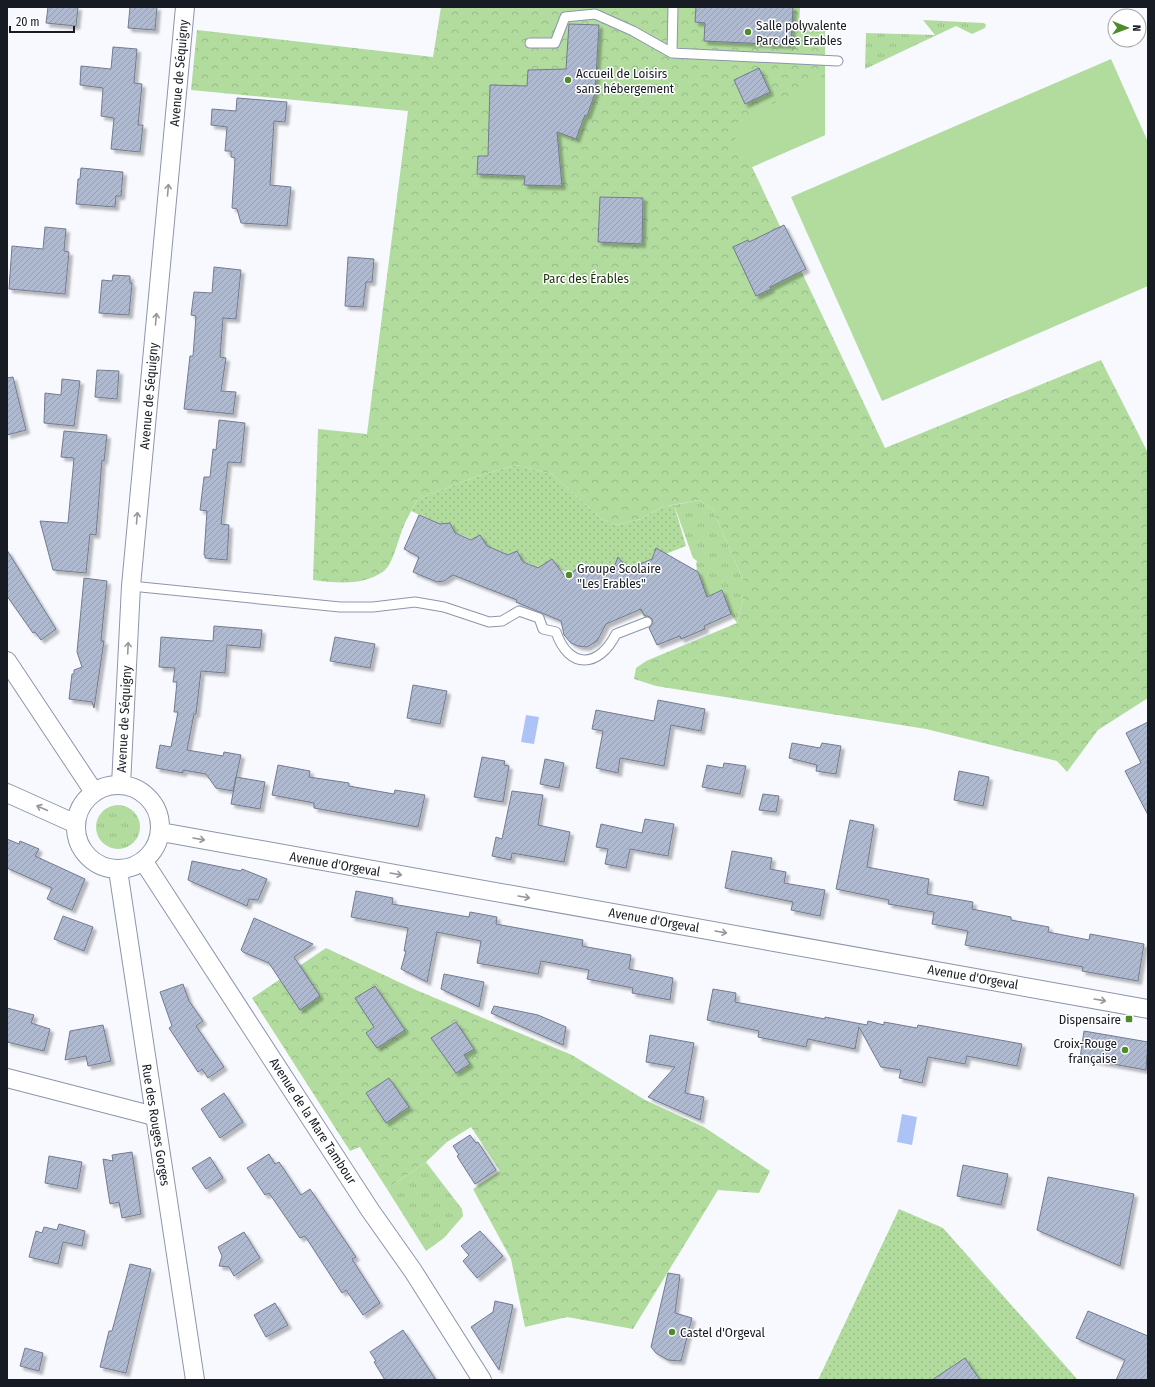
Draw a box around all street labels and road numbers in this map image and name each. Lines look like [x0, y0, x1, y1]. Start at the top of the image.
street label: Avenue de Séquigny [167, 19, 191, 127]
street label: Avenue de Séquigny [137, 342, 161, 450]
street label: Avenue de Séquigny [114, 665, 134, 773]
street label: Avenue d'Orgeval [289, 849, 382, 879]
street label: Avenue d'Orgeval [608, 905, 701, 935]
street label: Avenue d'Orgeval [927, 962, 1020, 992]
street label: Avenue de la Mare Tambour [267, 1055, 360, 1187]
street label: Rue des Rouges Gorges [139, 1063, 173, 1188]

